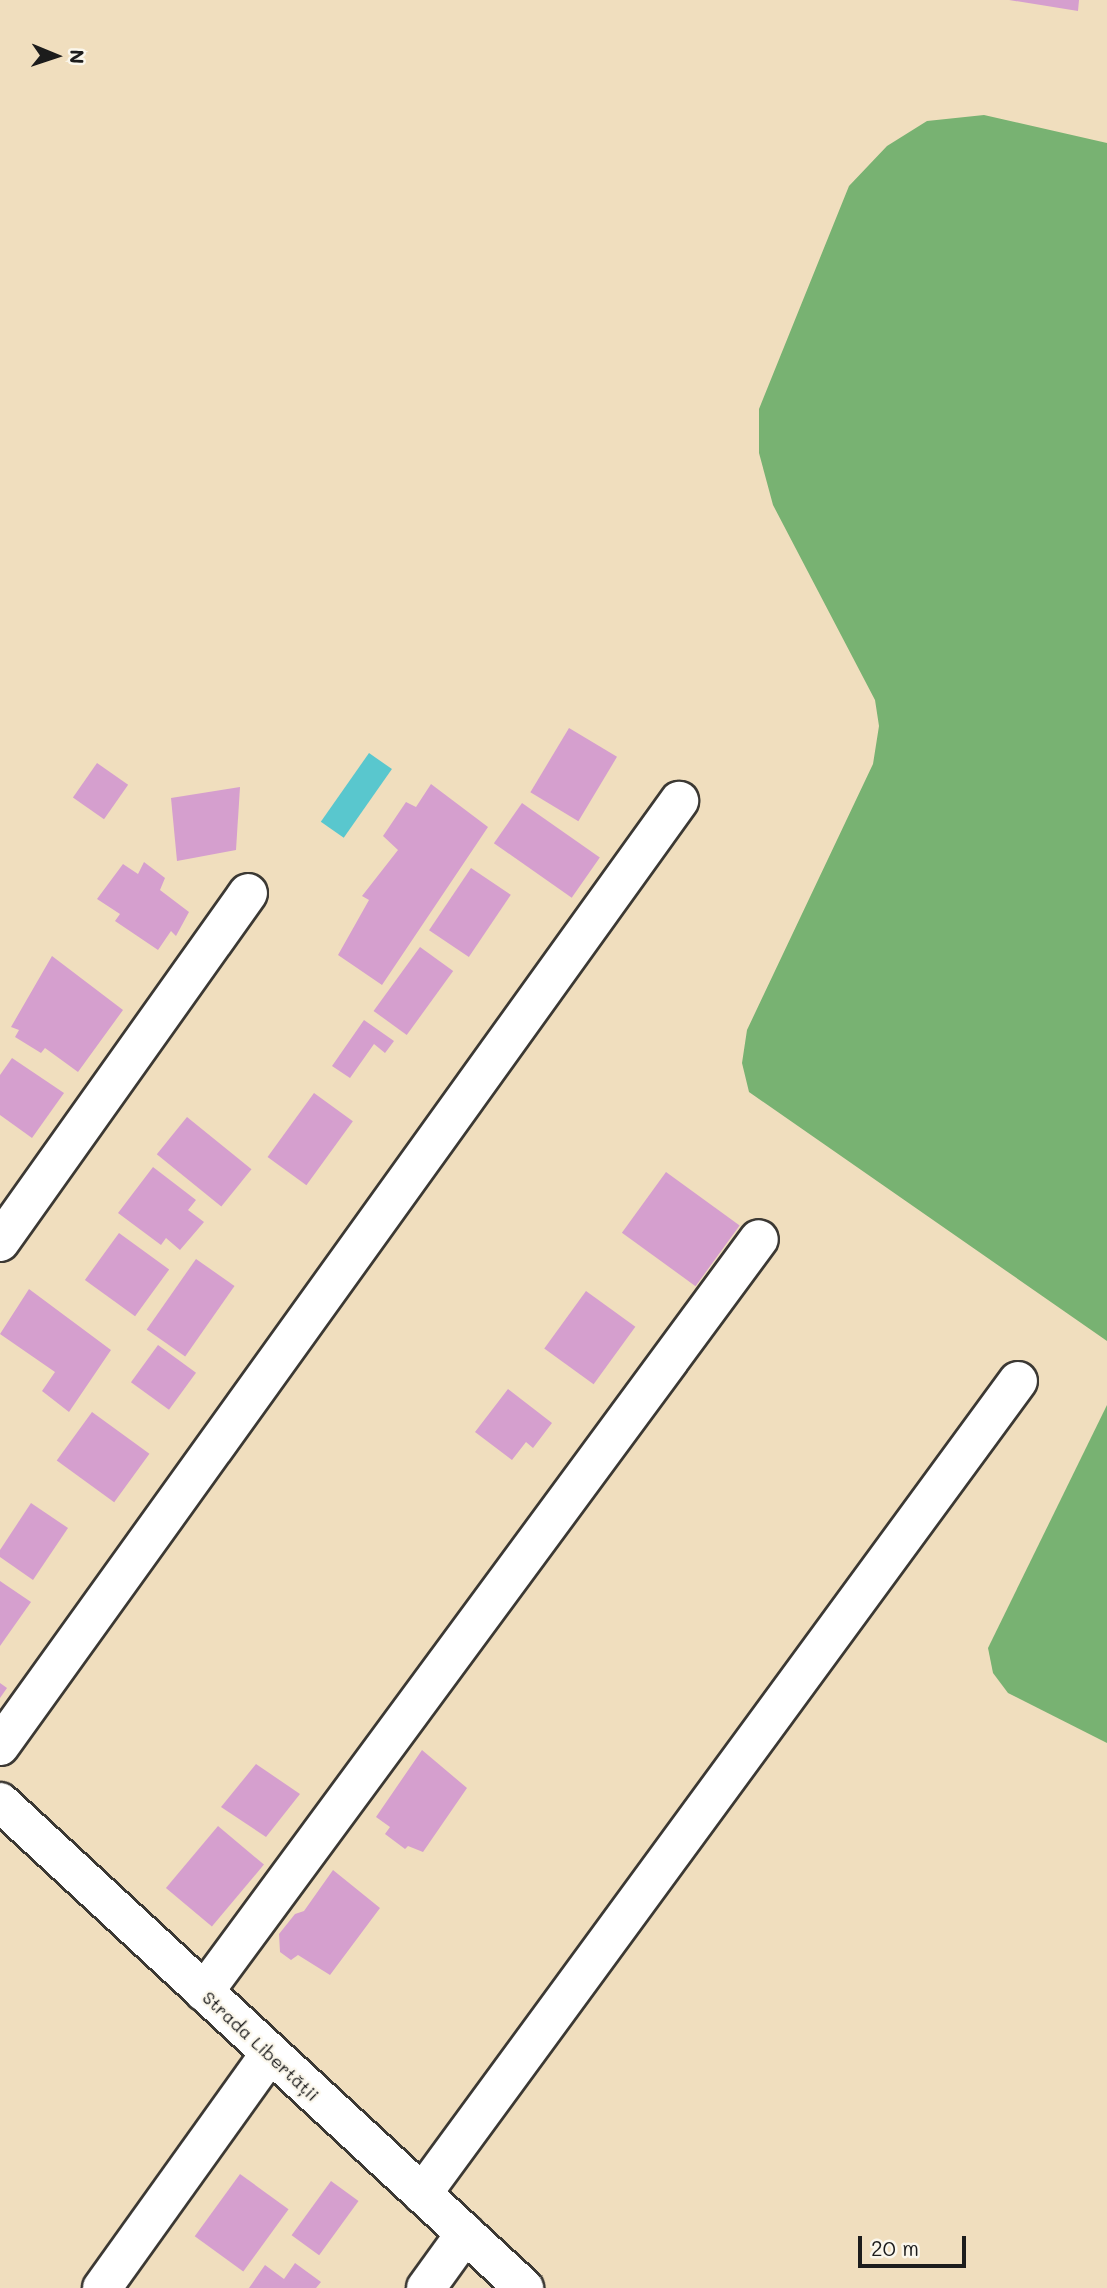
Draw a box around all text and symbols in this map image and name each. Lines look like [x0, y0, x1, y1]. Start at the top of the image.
north arrow [21, 21, 91, 91]
text: N [65, 49, 90, 64]
street label: Strada Libertății [198, 1986, 324, 2106]
scale bar [862, 2222, 970, 2266]
text: 20 m [871, 2234, 919, 2261]

